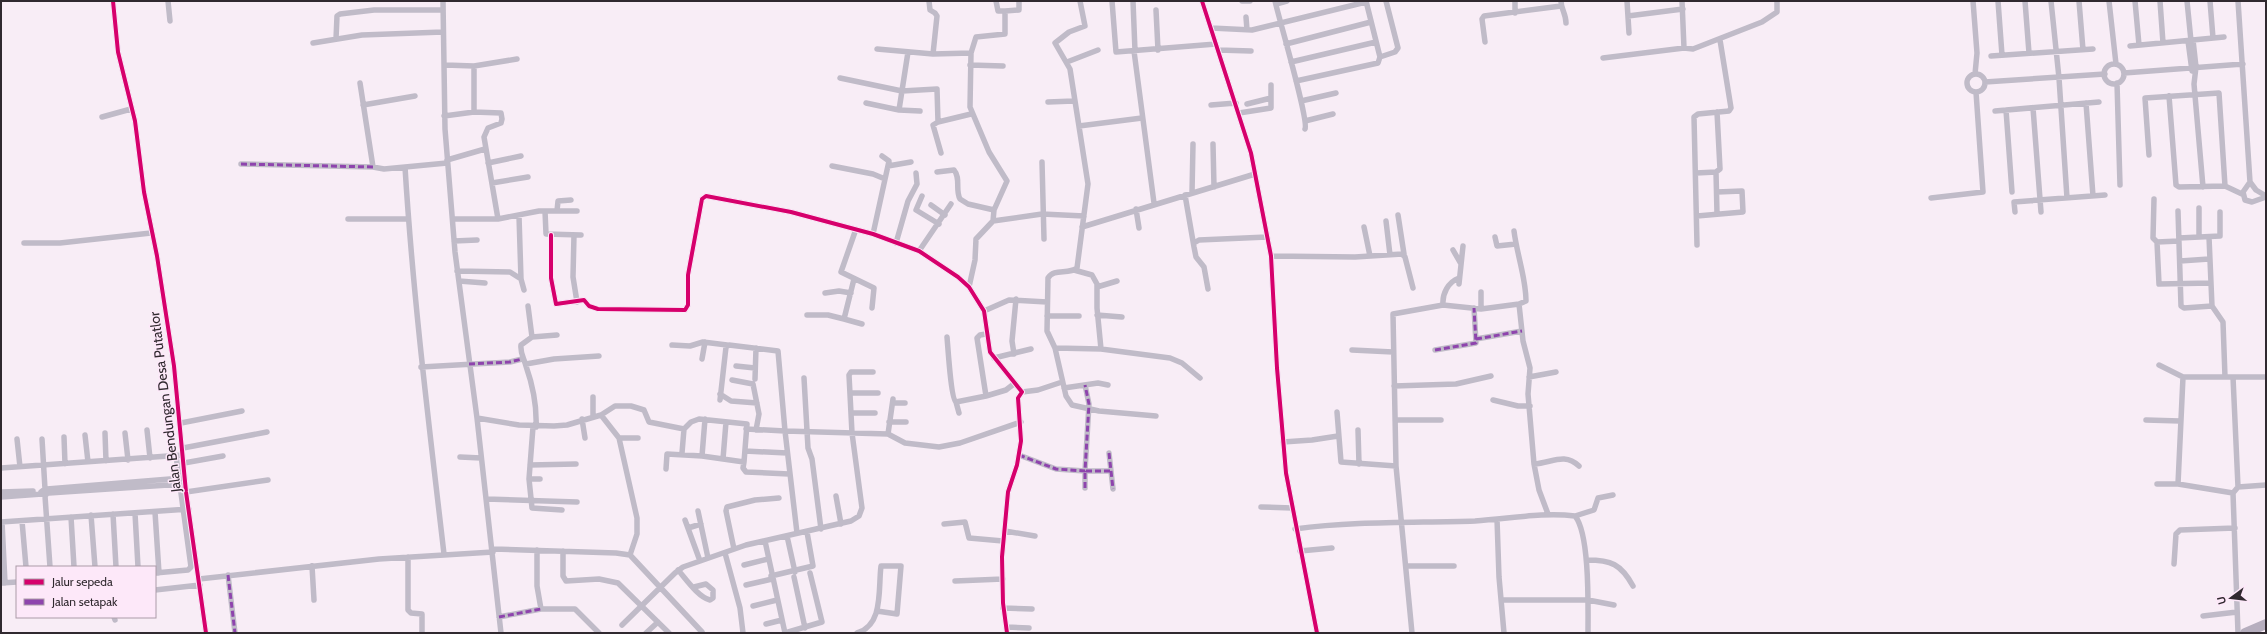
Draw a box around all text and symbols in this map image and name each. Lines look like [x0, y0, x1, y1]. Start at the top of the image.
street label: Jalan Bendungan Desa Putatlor [145, 310, 185, 494]
legend [16, 566, 156, 618]
text: Jalur sepeda [51, 574, 113, 589]
north arrow [2211, 578, 2251, 618]
text: Jalan setapak [51, 594, 118, 609]
text: U [2214, 595, 2229, 606]

